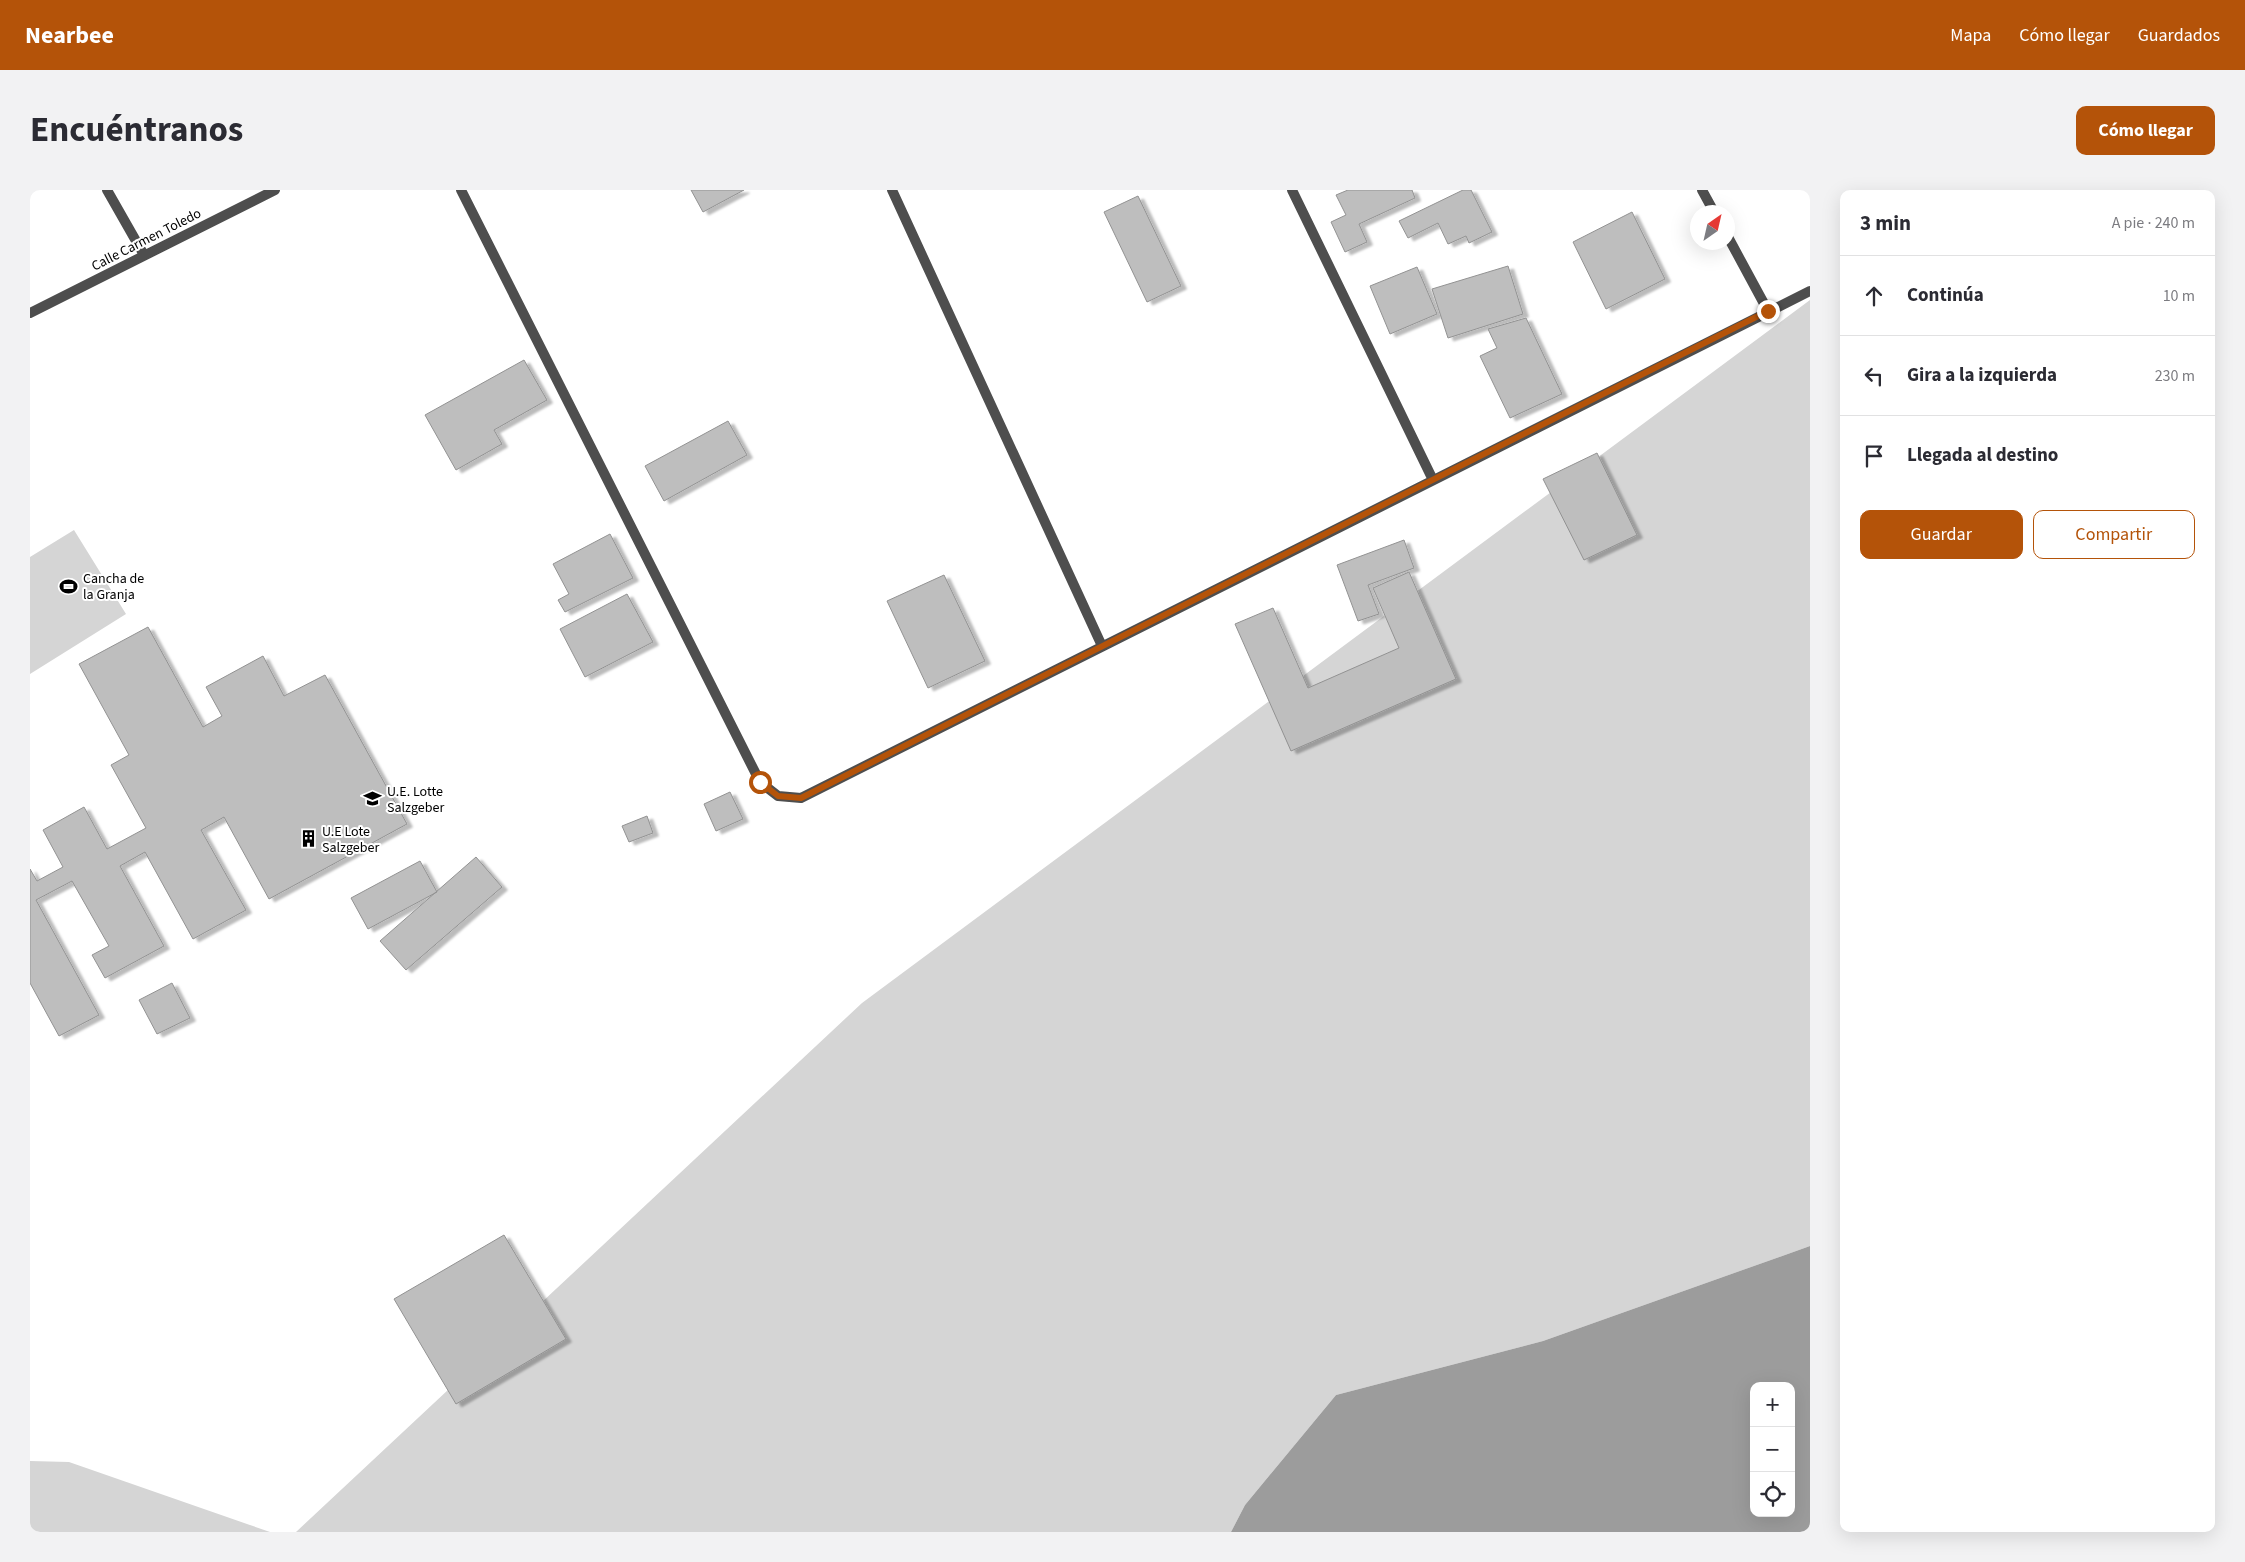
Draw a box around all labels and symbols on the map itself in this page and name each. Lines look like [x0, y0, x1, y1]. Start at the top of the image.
street label: Calle Carmen Toledo [88, 204, 205, 276]
north arrow [1690, 205, 1735, 250]
route end [1757, 300, 1780, 323]
place label: Cancha de la Granja [83, 569, 144, 605]
sports icon: Cancha de la Granja [59, 576, 79, 596]
route start [749, 771, 772, 794]
place label: U.E. Lotte Salzgeber [387, 782, 444, 818]
school or university icon: U.E. Lotte Salzgeber [363, 789, 383, 809]
place label: U.E Lote Salzgeber [322, 822, 379, 858]
building icon: U.E Lote Salzgeber [298, 829, 318, 849]

